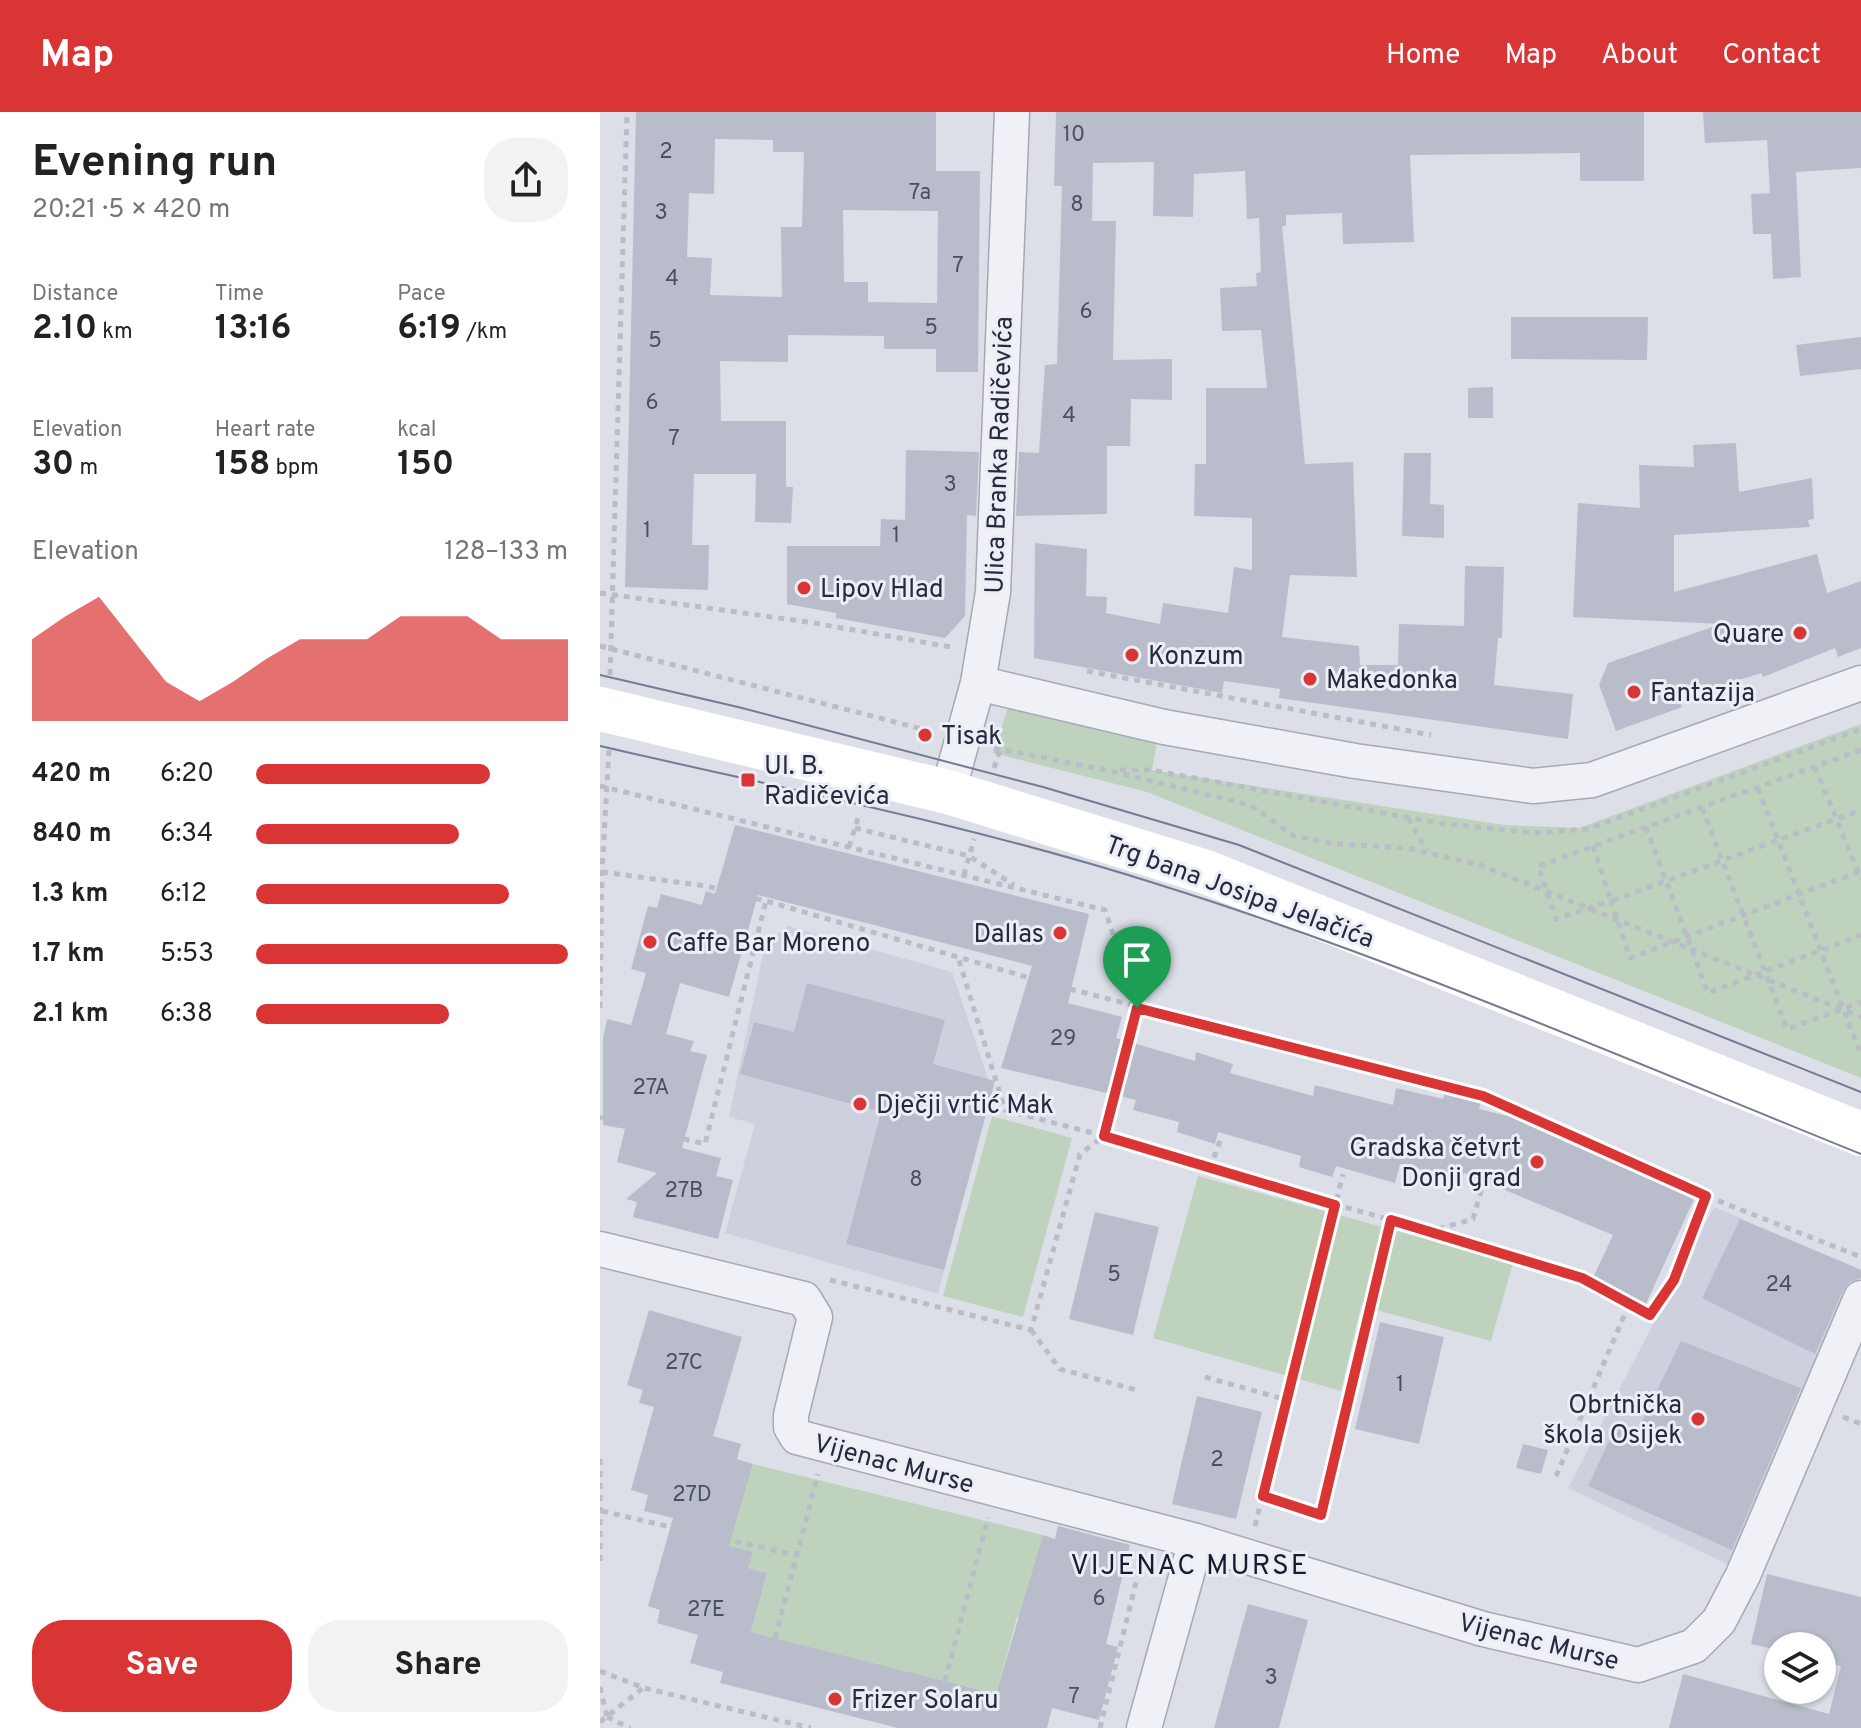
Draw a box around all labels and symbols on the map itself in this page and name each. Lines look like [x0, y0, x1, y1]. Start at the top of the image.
house number: 10 [1063, 122, 1085, 149]
house number: 2 [659, 139, 673, 166]
house number: 7a [909, 180, 931, 207]
house number: 8 [1070, 192, 1084, 219]
house number: 3 [654, 200, 668, 227]
house number: 7 [952, 253, 964, 280]
house number: 4 [665, 266, 679, 293]
house number: 6 [1079, 299, 1093, 326]
house number: 5 [924, 315, 938, 342]
street label: Ulica Branka Radičevića [979, 316, 1022, 594]
house number: 5 [648, 328, 662, 355]
house number: 6 [645, 390, 659, 417]
house number: 4 [1062, 403, 1076, 430]
house number: 7 [668, 426, 680, 453]
house number: 3 [943, 472, 957, 499]
house number: 1 [643, 518, 651, 545]
house number: 1 [892, 523, 900, 550]
place label: Lipov Hlad [820, 574, 944, 607]
marker: Lipov Hlad [795, 579, 813, 597]
place label: Quare [1713, 619, 1784, 652]
marker: Quare [1791, 624, 1809, 642]
place label: Konzum [1148, 641, 1244, 674]
marker: Konzum [1123, 646, 1141, 664]
place label: Makedonka [1326, 665, 1458, 698]
marker: Makedonka [1301, 670, 1319, 688]
place label: Fantazija [1650, 678, 1755, 711]
marker: Fantazija [1625, 683, 1643, 701]
place label: Tisak [941, 721, 1002, 754]
marker: Tisak [916, 726, 934, 744]
place label: Ul. B. Radičevića [764, 751, 890, 814]
marker: Ul. B. Radičevića [739, 771, 757, 789]
street label: Trg bana Josipa Jelačića [1100, 829, 1378, 957]
place label: Dallas [974, 919, 1044, 952]
marker: Dallas [1051, 924, 1069, 942]
pin [1103, 926, 1171, 1008]
place label: Caffe Bar Moreno [666, 928, 870, 961]
marker: Caffe Bar Moreno [641, 933, 659, 951]
house number: 29 [1050, 1026, 1076, 1053]
house number: 27A [632, 1075, 670, 1102]
place label: Dječji vrtić Mak [876, 1090, 1054, 1123]
marker: Dječji vrtić Mak [851, 1095, 869, 1113]
place label: Gradska četvrt Donji grad [1349, 1133, 1521, 1196]
marker: Gradska četvrt Donji grad [1528, 1153, 1546, 1171]
house number: 8 [909, 1167, 923, 1194]
house number: 27B [664, 1178, 704, 1205]
house number: 5 [1107, 1262, 1121, 1289]
house number: 24 [1766, 1272, 1792, 1299]
house number: 27C [665, 1350, 703, 1377]
house number: 1 [1396, 1372, 1404, 1399]
place label: Obrtnička škola Osijek [1543, 1390, 1682, 1453]
marker: Obrtnička škola Osijek [1689, 1410, 1707, 1428]
street label: Vijenac Murse [810, 1428, 977, 1503]
house number: 2 [1210, 1447, 1224, 1474]
house number: 27D [672, 1482, 712, 1509]
district label: VIJENAC MURSE [1071, 1549, 1309, 1585]
house number: 6 [1092, 1586, 1106, 1613]
house number: 27E [687, 1597, 725, 1624]
street label: Vijenac Murse [1455, 1608, 1622, 1679]
house number: 3 [1264, 1665, 1278, 1692]
house number: 7 [1068, 1684, 1080, 1711]
place label: Frizer Solaru [851, 1685, 999, 1718]
marker: Frizer Solaru [826, 1690, 844, 1708]

